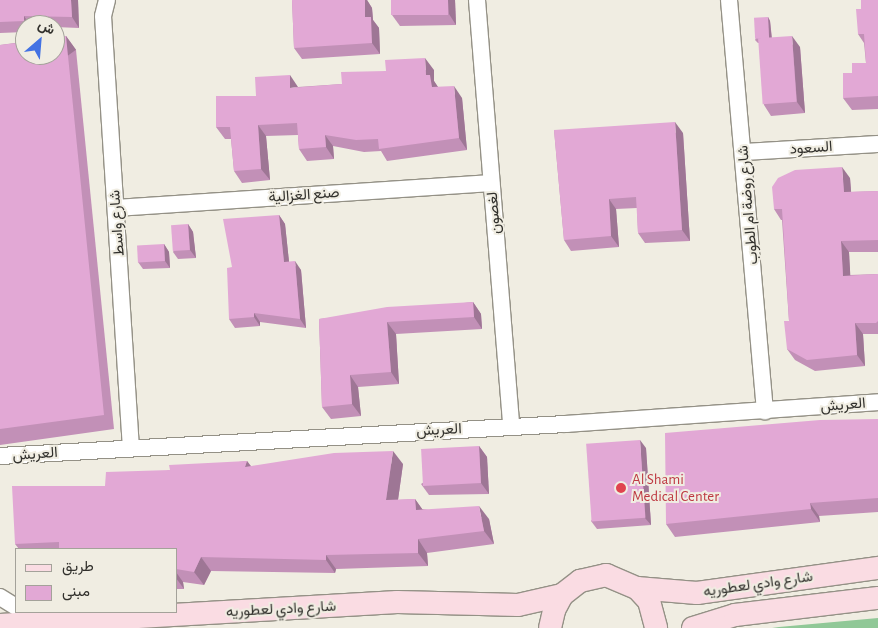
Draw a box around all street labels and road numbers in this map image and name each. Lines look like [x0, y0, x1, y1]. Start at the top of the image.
street label: السعود [789, 138, 833, 158]
street label: شارع روضة ام الطوب [734, 145, 762, 265]
street label: صنع الغزالية [268, 184, 340, 206]
street label: شارع واسط [106, 189, 128, 257]
street label: لغصون [483, 191, 505, 235]
street label: العريش [820, 394, 866, 416]
street label: العريش [416, 420, 462, 440]
street label: العريش [12, 443, 58, 465]
street label: شارع وادي لعطوريه [702, 567, 814, 601]
street label: شارع وادي لعطوريه [225, 597, 337, 621]

